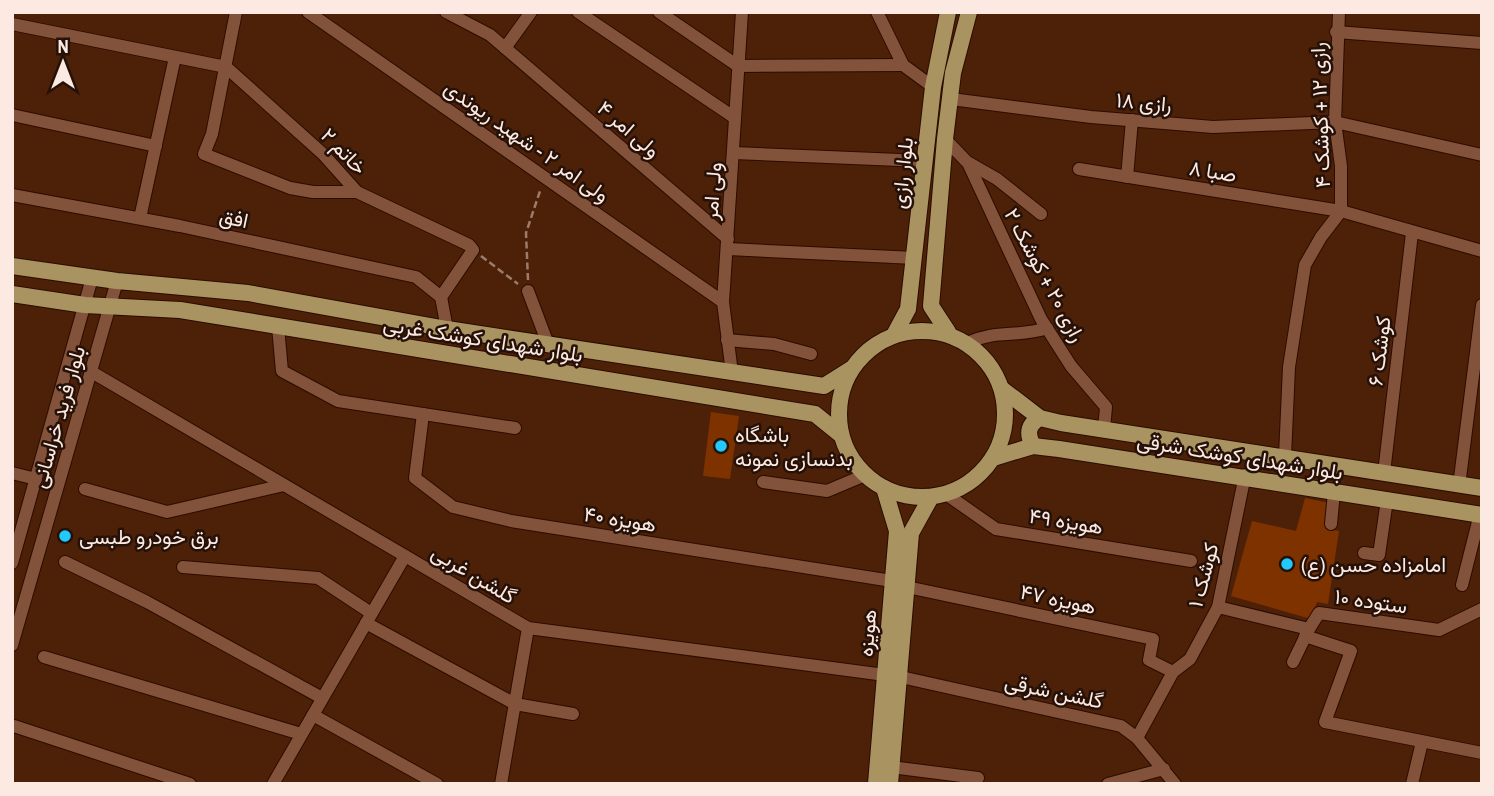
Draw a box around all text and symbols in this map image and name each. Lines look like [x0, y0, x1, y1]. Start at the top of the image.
north arrow [28, 28, 98, 98]
text: N [57, 33, 69, 59]
street label: رازی ۱۲ + کوشک ۴ [1303, 42, 1337, 188]
street label: ولی امر ۲ - شهید ریوندی [438, 73, 616, 209]
street label: رازی ۱۸ [1115, 85, 1173, 119]
street label: ولی امر ۴ [591, 94, 667, 164]
street label: خاتم ۲ [314, 121, 374, 181]
street label: بلوار رازی [884, 136, 920, 210]
street label: صبا ۸ [1187, 153, 1239, 189]
street label: ولی امر [695, 161, 728, 222]
street label: افق [217, 201, 251, 235]
street label: رازی ۲۰ + کوشک ۲ [998, 203, 1092, 347]
street label: بلوار شهدای کوشک غربی [381, 309, 585, 369]
street label: کوشک ۶ [1360, 314, 1398, 388]
street label: بلوار فرید خراسانی [24, 343, 92, 491]
place label: باشگاه بدنسازی نمونه [735, 420, 853, 473]
street label: بلوار شهدای کوشک شرقی [1135, 425, 1345, 487]
marker: باشگاه بدنسازی نمونه [713, 438, 729, 454]
street label: هویزه ۴۰ [582, 499, 658, 539]
street label: هویزه ۴۹ [1027, 501, 1105, 541]
place label: برق خودرو طبسی [79, 522, 219, 551]
marker: برق خودرو طبسی [57, 528, 73, 544]
street label: گلشن غربی [426, 537, 522, 611]
street label: کوشک ۱ [1180, 539, 1226, 611]
place label: امامزاده حسن (ع) [1301, 550, 1446, 579]
marker: امامزاده حسن (ع) [1279, 556, 1295, 572]
street label: هویزه ۴۷ [1018, 577, 1098, 621]
street label: ستوده ۱۰ [1333, 582, 1409, 620]
street label: هویزه [850, 608, 884, 658]
street label: گلشن شرقی [1002, 666, 1106, 716]

